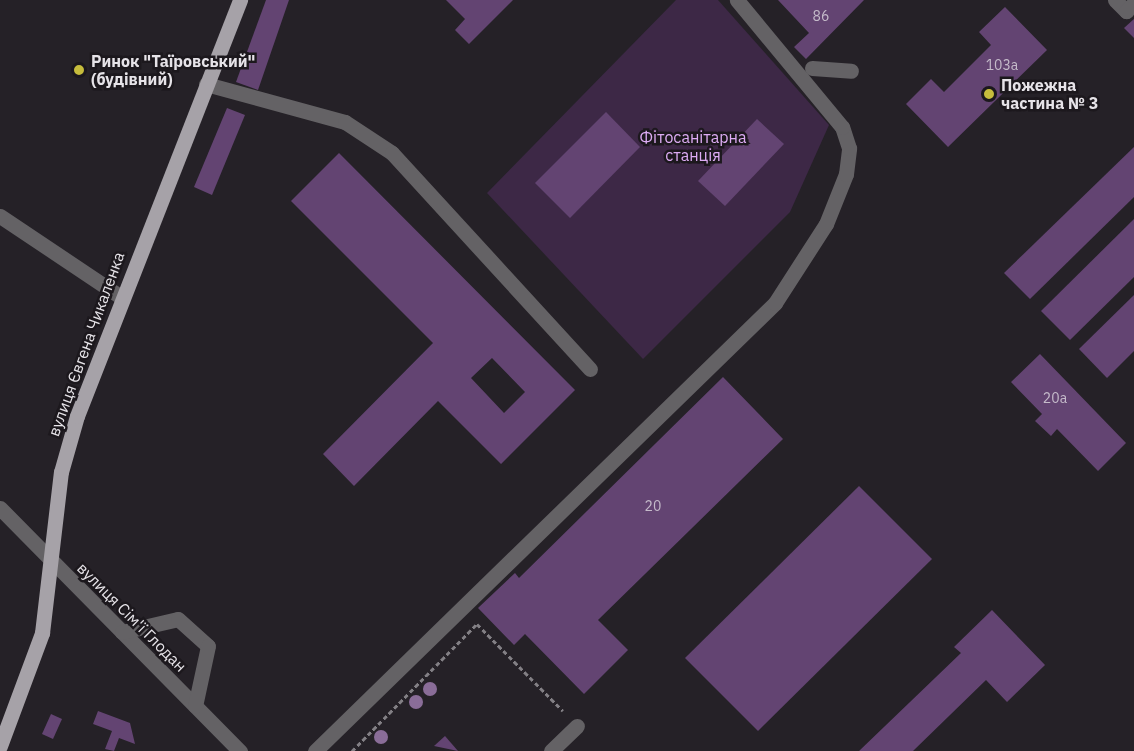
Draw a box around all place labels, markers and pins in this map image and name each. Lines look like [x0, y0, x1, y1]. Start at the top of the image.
place label: Ринок "Таїровський" (будівний) [91, 51, 256, 89]
marker: Ринок "Таїровський" (будівний) [72, 63, 86, 77]
place label: Пожежна частина № 3 [1001, 75, 1098, 113]
marker: Пожежна частина № 3 [982, 87, 996, 101]

